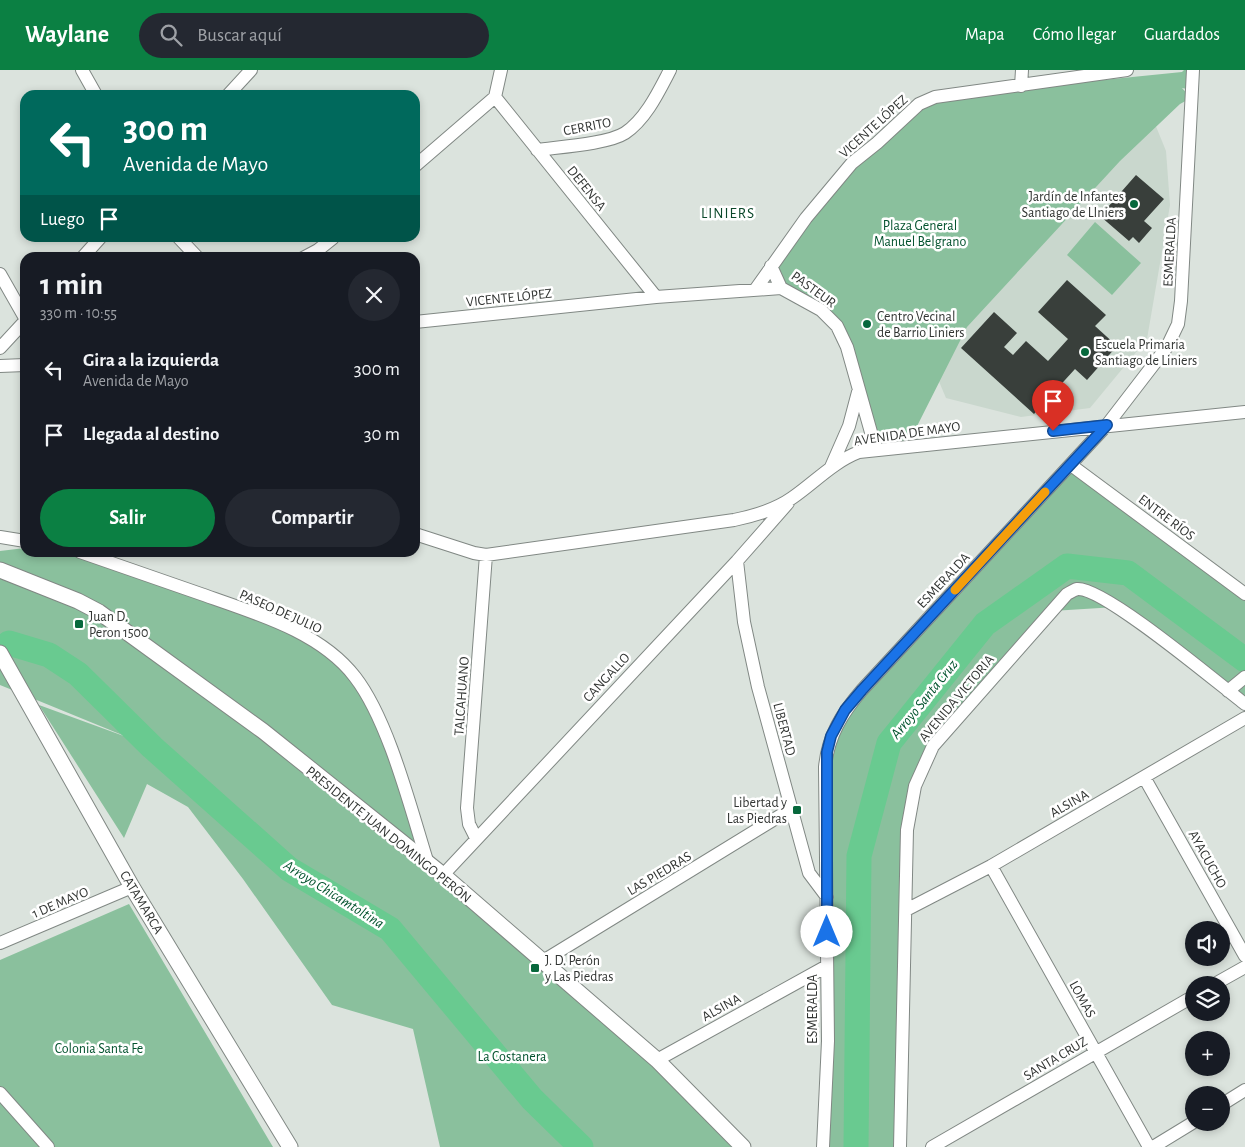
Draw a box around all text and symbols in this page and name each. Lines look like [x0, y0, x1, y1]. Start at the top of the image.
search box [139, 13, 489, 58]
icon: search [157, 21, 185, 49]
text: Waylane [25, 23, 109, 47]
text: Buscar aquí [197, 26, 282, 45]
text: Mapa [965, 26, 1005, 44]
text: Cómo llegar [1033, 26, 1116, 44]
text: Guardados [1144, 26, 1220, 44]
street label: VICENTE LÓPEZ [835, 90, 910, 161]
icon: left [40, 110, 105, 175]
text: 300 m [123, 112, 208, 147]
street label: CERRITO [562, 115, 612, 138]
text: Avenida de Mayo [123, 153, 268, 175]
street label: DEFENSA [564, 164, 608, 214]
place label: Jardín de Infantes Santiago de LIniers [1022, 190, 1124, 220]
marker: Jardín de Infantes Santiago de LIniers [1128, 198, 1140, 210]
icon: arrive [95, 205, 123, 233]
district label: LINIERS [701, 206, 755, 221]
text: Luego [40, 210, 85, 229]
street label: ESMERALDA [1161, 217, 1179, 287]
park label: Plaza General Manuel Belgrano [874, 219, 966, 249]
button: close [348, 269, 400, 321]
street label: PASTEUR [789, 269, 838, 311]
text: 1 min [40, 270, 103, 300]
street label: VICENTE LÓPEZ [465, 284, 553, 309]
text: 330 m · 10:55 [40, 305, 117, 321]
place label: Centro Vecinal de Barrio Liniers [877, 310, 964, 340]
marker: Centro Vecinal de Barrio Liniers [861, 318, 873, 330]
place label: Escuela Primaria Santiago de Liniers [1095, 338, 1197, 368]
marker: Escuela Primaria Santiago de Liniers [1079, 346, 1091, 358]
text: Gira a la izquierda [83, 351, 219, 370]
icon: left [40, 356, 68, 384]
text: 300 m [354, 360, 400, 379]
text: Avenida de Mayo [83, 373, 189, 389]
pin [1032, 380, 1074, 431]
icon: arrive [1039, 387, 1067, 415]
street label: AVENIDA DE MAYO [853, 420, 961, 448]
icon: arrive [40, 421, 68, 449]
text: Llegada al destino [83, 425, 220, 444]
text: 30 m [364, 425, 400, 444]
button: Salir [40, 489, 215, 547]
button: Compartir [225, 489, 400, 547]
street label: ENTRE RÍOS [1136, 490, 1199, 543]
street label: ESMERALDA [915, 550, 973, 611]
street label: PASEO DE JULIO [237, 588, 324, 636]
place label: Juan D. Peron 1500 [89, 610, 148, 640]
marker: Juan D. Peron 1500 [73, 618, 85, 630]
street label: CANGALLO [581, 650, 633, 705]
street label: AVENIDA VICTORIA [917, 653, 997, 745]
street label: TALCAHUANO [452, 656, 472, 736]
water label: Arroyo Santa Cruz [887, 657, 961, 743]
street label: LIBERTAD [770, 701, 798, 757]
street label: PRESIDENTE JUAN DOMINGO PERÓN [303, 762, 475, 906]
street label: ALSINA [1048, 787, 1091, 820]
place label: Libertad y Las Piedras [727, 796, 787, 826]
marker: Libertad y Las Piedras [791, 804, 803, 816]
street label: AYACUCHO [1186, 828, 1229, 891]
street label: LAS PIEDRAS [625, 849, 694, 898]
water label: Arroyo Chicamtoltina [280, 857, 386, 931]
street label: CATAMARCA [117, 869, 165, 937]
street label: 1 DE MAYO [30, 885, 91, 921]
position arrow [800, 905, 852, 957]
map controls [1185, 921, 1230, 1131]
button: sound [1185, 921, 1230, 966]
place label: J. D. Perón y Las Piedras [544, 954, 613, 984]
marker: J. D. Perón y Las Piedras [529, 962, 541, 974]
street label: ESMERALDA [806, 974, 820, 1044]
button: layers [1185, 976, 1230, 1021]
street label: LOMAS [1066, 979, 1098, 1020]
street label: ALSINA [700, 992, 743, 1024]
button: + [1185, 1031, 1230, 1076]
street label: SANTA CRUZ [1021, 1034, 1090, 1083]
park label: Colonia Santa Fe [55, 1042, 143, 1056]
park label: La Costanera [478, 1050, 547, 1064]
button: − [1185, 1086, 1230, 1131]

